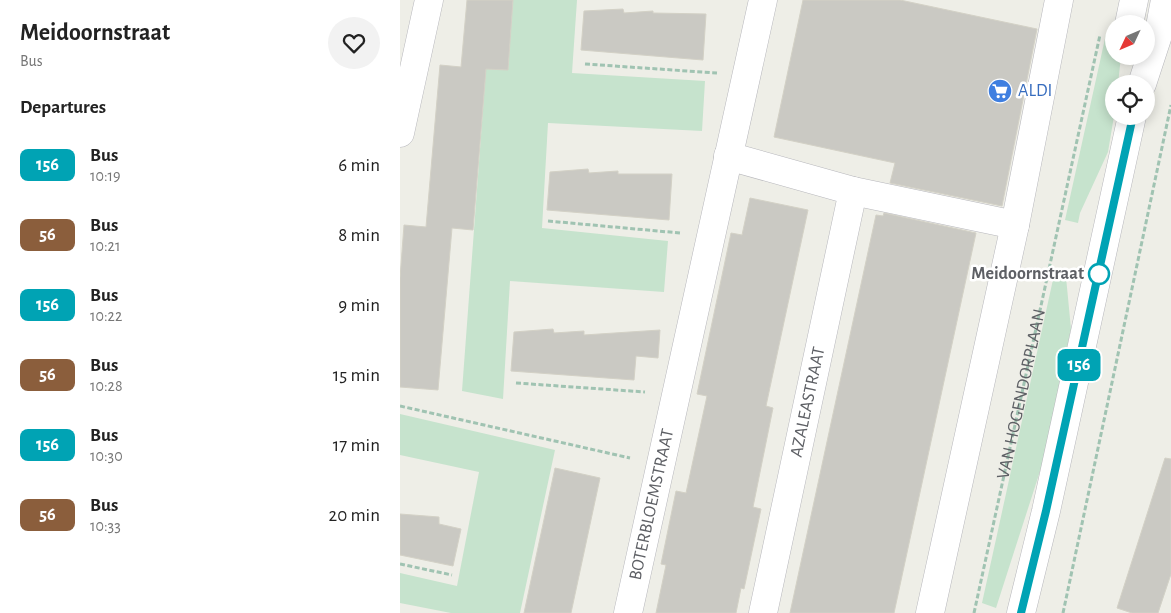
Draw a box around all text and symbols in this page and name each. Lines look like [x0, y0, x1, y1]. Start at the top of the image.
north arrow [1105, 15, 1155, 65]
map controls [1105, 15, 1155, 125]
button: heart [328, 17, 380, 69]
text: Meidoornstraat [20, 21, 170, 45]
text: Bus [20, 53, 43, 69]
button: locate [1105, 75, 1155, 125]
supermarket icon: ALDI [987, 78, 1013, 104]
place label: ALDI [1018, 82, 1052, 100]
text: Departures [20, 98, 106, 117]
text: Bus [90, 146, 118, 165]
text: 156 [36, 156, 59, 174]
text: 6 min [338, 156, 380, 175]
text: 10:19 [90, 168, 121, 184]
text: Bus [90, 216, 118, 235]
text: 56 [39, 226, 56, 244]
text: 8 min [338, 226, 380, 245]
text: 10:21 [90, 238, 120, 254]
marker: Meidoornstraat [1088, 263, 1110, 285]
place label: Meidoornstraat [971, 265, 1084, 283]
text: Bus [90, 286, 118, 305]
text: 156 [36, 296, 59, 314]
text: 9 min [338, 296, 380, 315]
street label: VAN HOGENDORPLAAN [994, 307, 1049, 481]
text: 10:22 [90, 308, 122, 324]
street label: AZALEASTRAAT [787, 345, 829, 459]
line badge: 156 [1050, 349, 1108, 381]
text: Bus [90, 356, 118, 375]
text: 156 [1068, 356, 1090, 374]
text: 56 [39, 366, 56, 384]
text: 15 min [333, 366, 380, 385]
text: 10:28 [90, 378, 122, 394]
text: Bus [90, 426, 118, 445]
street label: BOTERBLOEMSTRAAT [626, 427, 677, 582]
text: 156 [36, 436, 59, 454]
text: 17 min [333, 436, 380, 455]
text: 10:30 [90, 448, 123, 464]
text: Bus [90, 496, 118, 515]
text: 56 [39, 506, 56, 524]
text: 20 min [329, 506, 380, 525]
text: 10:33 [90, 518, 121, 534]

